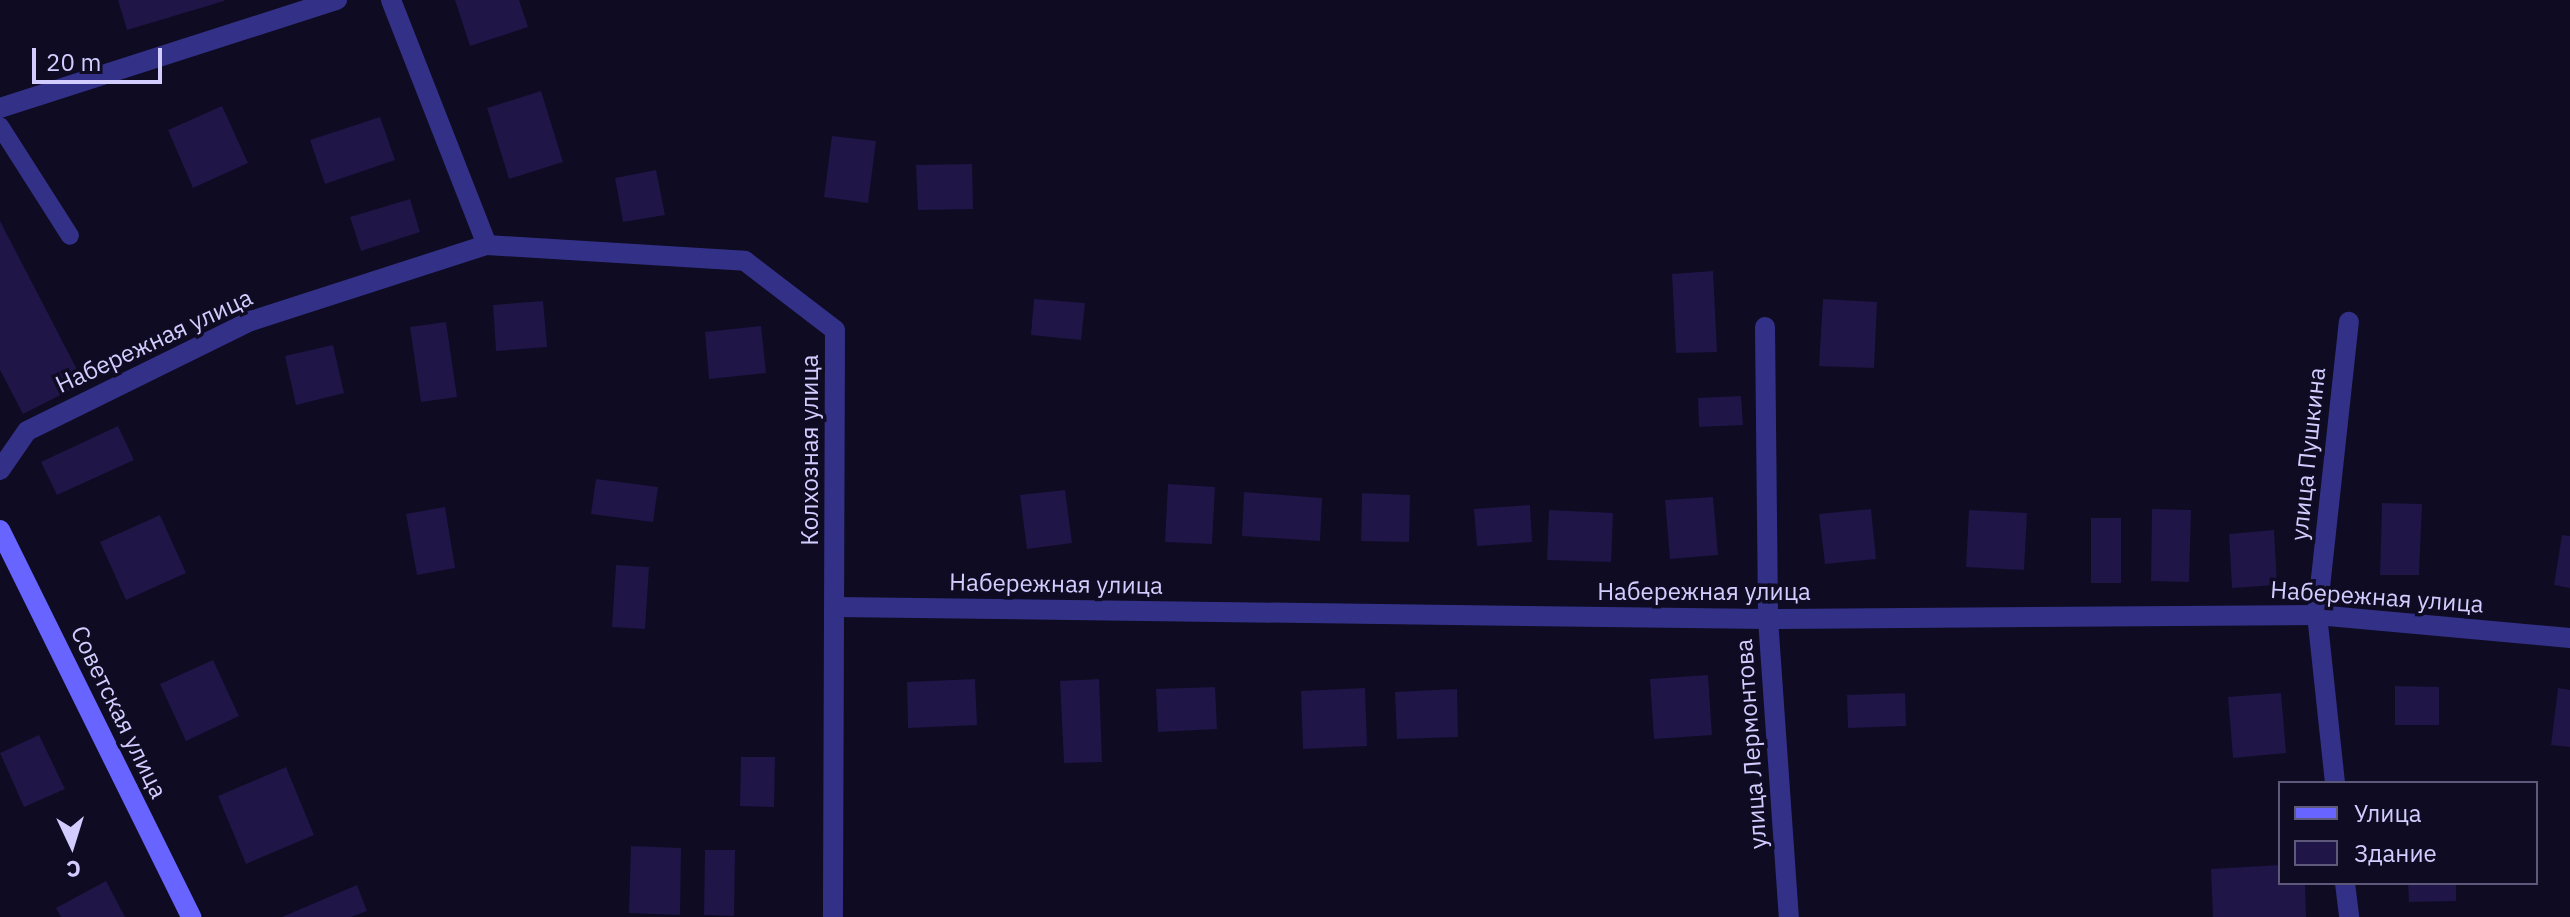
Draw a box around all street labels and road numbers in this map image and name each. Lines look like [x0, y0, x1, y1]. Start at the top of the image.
street label: Набережная улица [51, 283, 257, 399]
street label: Колхозная улица [796, 354, 824, 546]
street label: улица Пушкина [2285, 366, 2331, 542]
street label: Набережная улица [949, 568, 1163, 600]
street label: Набережная улица [2269, 575, 2485, 619]
street label: Набережная улица [1597, 578, 1811, 606]
street label: Советская улица [65, 621, 173, 803]
street label: улица Лермонтова [1729, 638, 1773, 850]

